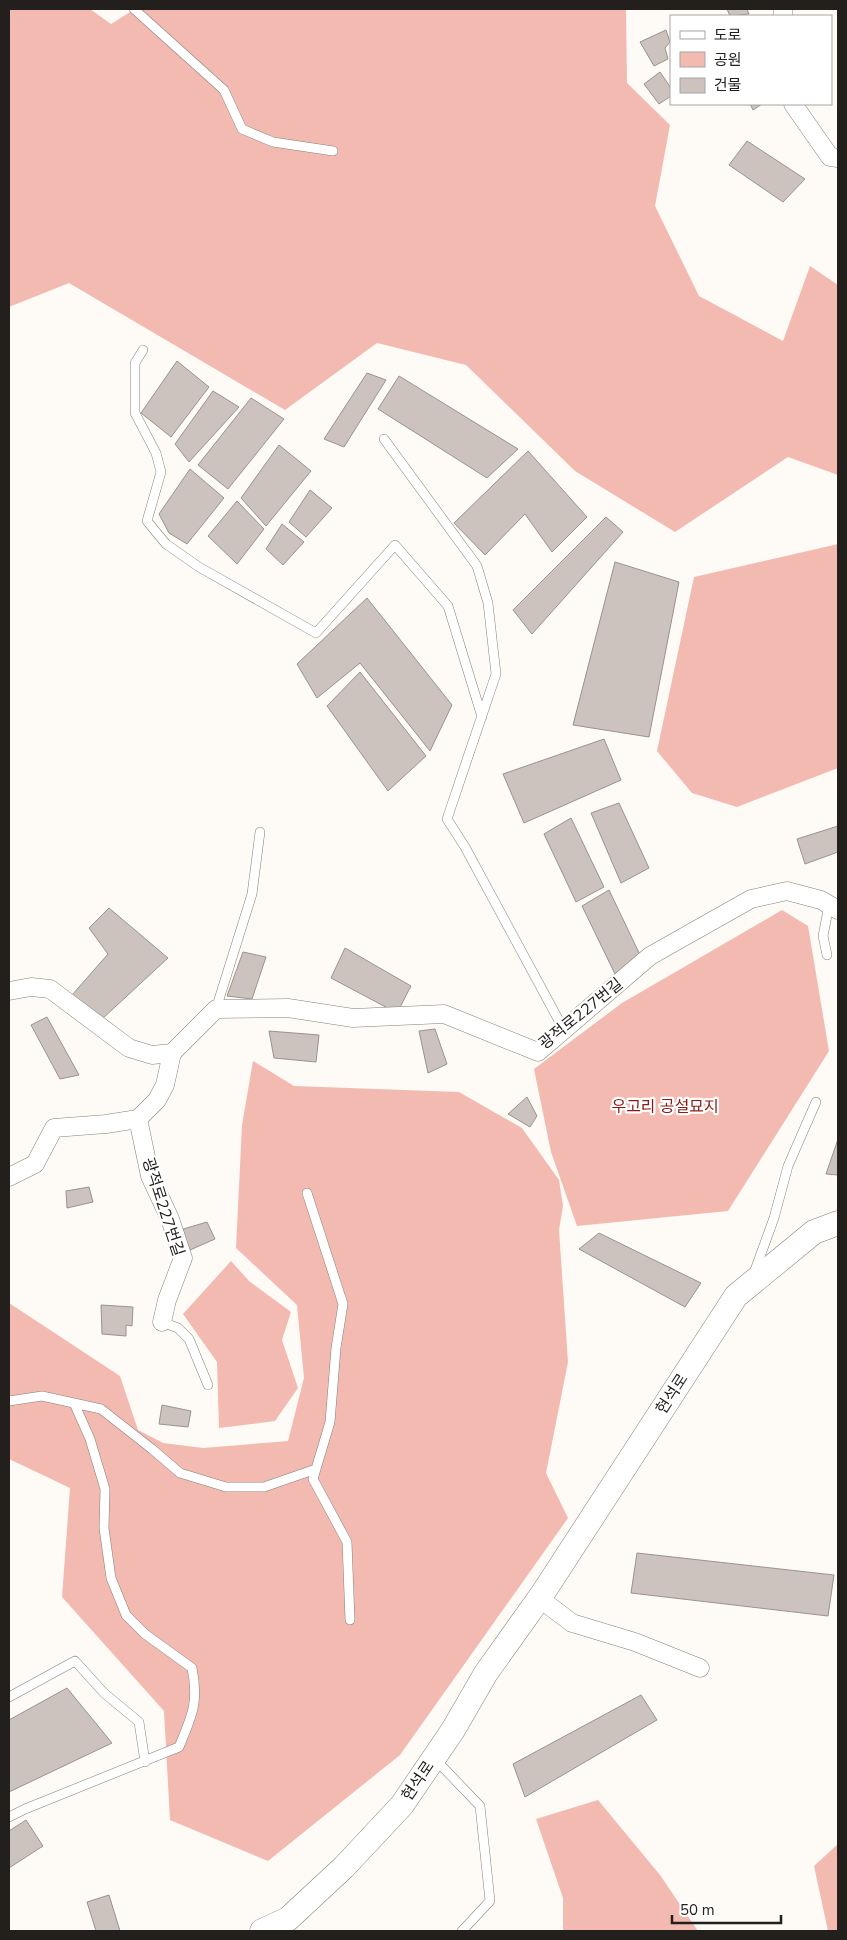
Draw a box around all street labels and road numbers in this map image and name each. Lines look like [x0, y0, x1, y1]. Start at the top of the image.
street label: 광적로227번길 [534, 973, 628, 1055]
street label: 광적로227번길 [137, 1155, 189, 1259]
street label: 현석로 [651, 1369, 693, 1419]
street label: 현석로 [397, 1756, 440, 1805]

